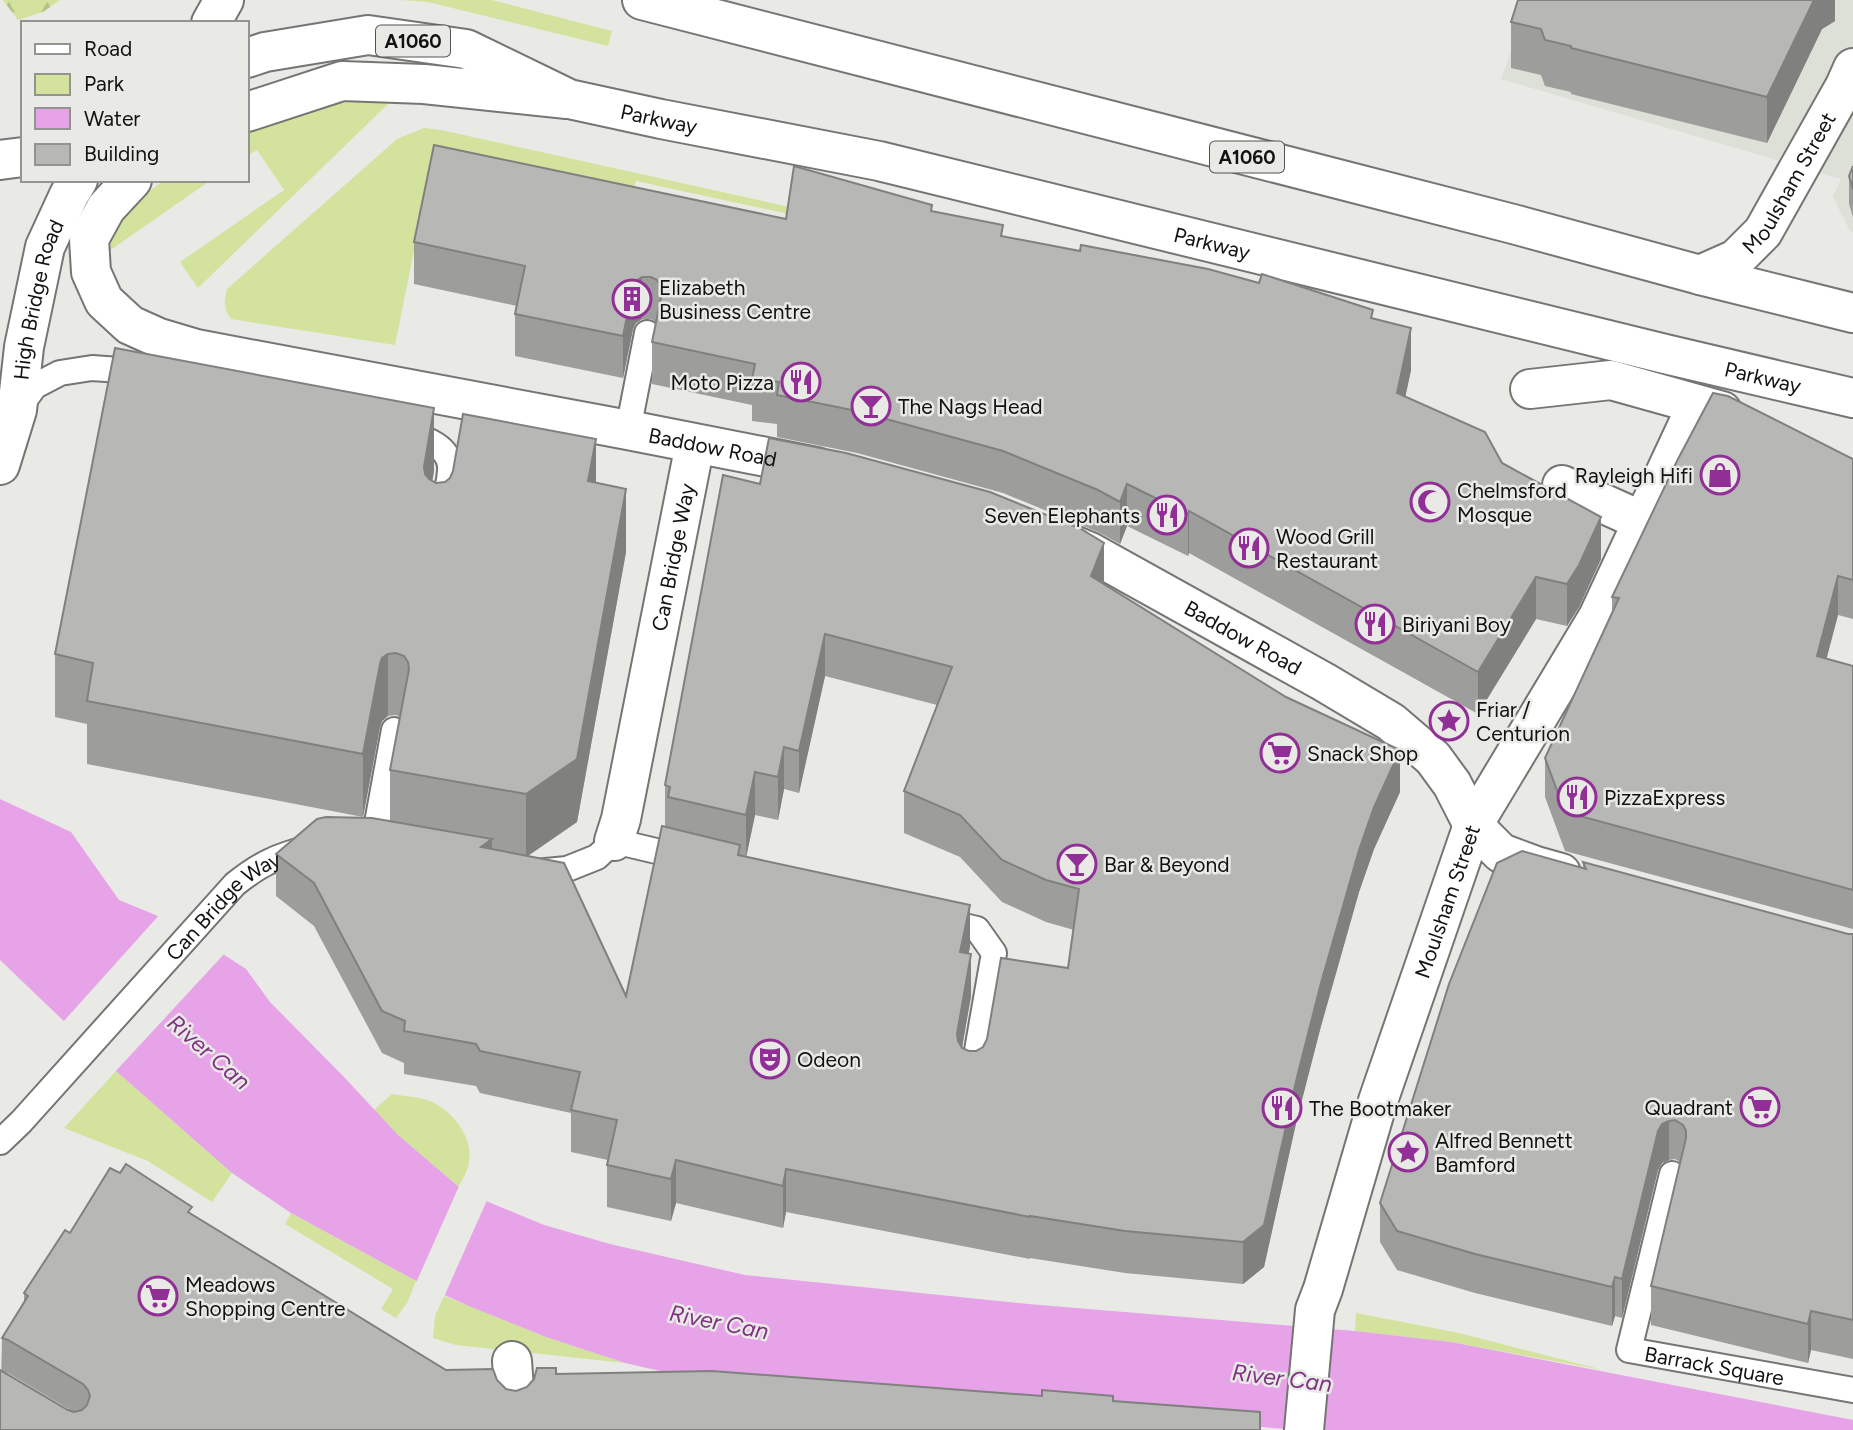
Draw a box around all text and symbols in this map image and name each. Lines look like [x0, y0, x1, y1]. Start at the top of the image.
legend [21, 21, 248, 182]
road number: A1060 [376, 25, 450, 56]
text: Road [84, 36, 132, 61]
text: Park [84, 71, 125, 96]
street label: Parkway [618, 98, 700, 138]
text: Water [84, 106, 140, 131]
street label: Moulsham Street [1737, 108, 1840, 258]
text: Building [84, 141, 159, 166]
road number: A1060 [1210, 141, 1284, 172]
street label: High Bridge Road [8, 215, 69, 381]
street label: Parkway [1171, 221, 1253, 264]
place label: Elizabeth Business Centre [659, 275, 811, 324]
building icon: Elizabeth Business Centre [611, 278, 653, 320]
street label: Parkway [1722, 356, 1804, 398]
restaurant icon: Moto Pizza [780, 361, 822, 403]
place label: Moto Pizza [670, 370, 774, 395]
bar icon: The Nags Head [850, 385, 892, 427]
place label: The Nags Head [898, 394, 1042, 419]
street label: Baddow Road [646, 422, 779, 471]
shop icon: Rayleigh Hifi [1699, 454, 1741, 496]
place label: Rayleigh Hifi [1575, 463, 1693, 488]
place label: Chelmsford Mosque [1457, 478, 1567, 527]
street label: Can Bridge Way [646, 481, 699, 633]
mosque icon: Chelmsford Mosque [1409, 481, 1451, 523]
restaurant icon: Seven Elephants [1146, 494, 1188, 536]
place label: Seven Elephants [984, 503, 1140, 528]
place label: Wood Grill Restaurant [1276, 524, 1378, 573]
restaurant icon: Wood Grill Restaurant [1228, 527, 1270, 569]
street label: Baddow Road [1180, 595, 1306, 680]
restaurant icon: Biriyani Boy [1354, 603, 1396, 645]
place label: Biriyani Boy [1402, 612, 1511, 637]
place label: Friar / Centurion [1476, 697, 1570, 746]
place icon: Friar / Centurion [1428, 700, 1470, 742]
supermarket icon: Snack Shop [1259, 732, 1301, 774]
place label: Snack Shop [1307, 741, 1418, 766]
restaurant icon: PizzaExpress [1556, 776, 1598, 818]
place label: PizzaExpress [1604, 785, 1725, 810]
street label: Moulsham Street [1409, 821, 1485, 981]
bar icon: Bar & Beyond [1056, 843, 1098, 885]
street label: Can Bridge Way [160, 846, 284, 965]
place label: Bar & Beyond [1104, 852, 1230, 877]
water label: River Can [162, 1008, 256, 1096]
theatre icon: Odeon [749, 1038, 791, 1080]
place label: Odeon [797, 1047, 861, 1072]
supermarket icon: Quadrant [1739, 1086, 1781, 1128]
restaurant icon: The Bootmaker [1261, 1087, 1303, 1129]
place label: Quadrant [1644, 1095, 1733, 1120]
place label: The Bootmaker [1309, 1096, 1451, 1121]
place label: Alfred Bennett Bamford [1435, 1128, 1573, 1177]
place icon: Alfred Bennett Bamford [1387, 1131, 1429, 1173]
place label: Meadows Shopping Centre [185, 1272, 346, 1321]
supermarket icon: Meadows Shopping Centre [137, 1275, 179, 1317]
water label: River Can [667, 1299, 771, 1345]
street label: Barrack Square [1643, 1341, 1786, 1390]
water label: River Can [1230, 1358, 1334, 1398]

